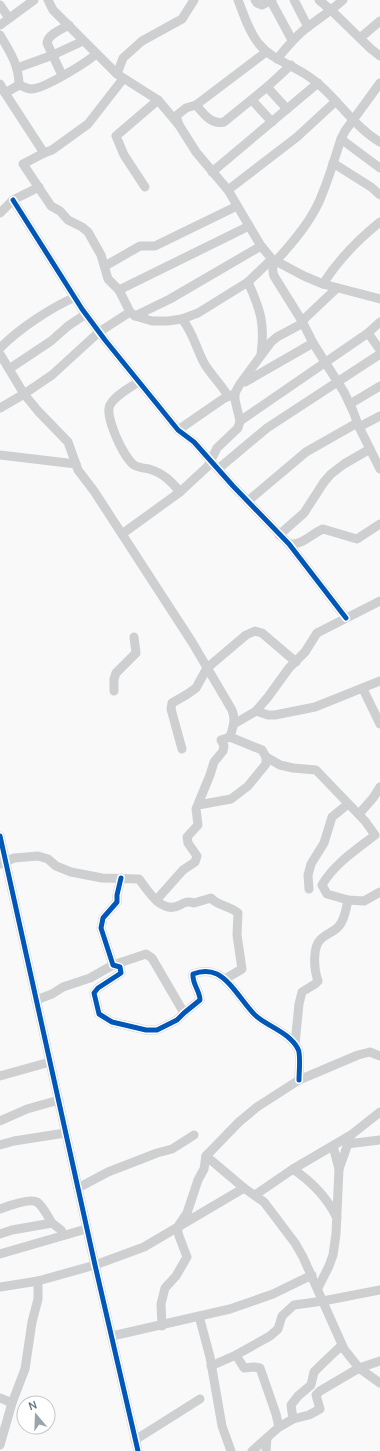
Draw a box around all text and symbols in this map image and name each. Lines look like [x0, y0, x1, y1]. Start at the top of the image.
north arrow [16, 1395, 56, 1435]
text: N [26, 1397, 39, 1413]

